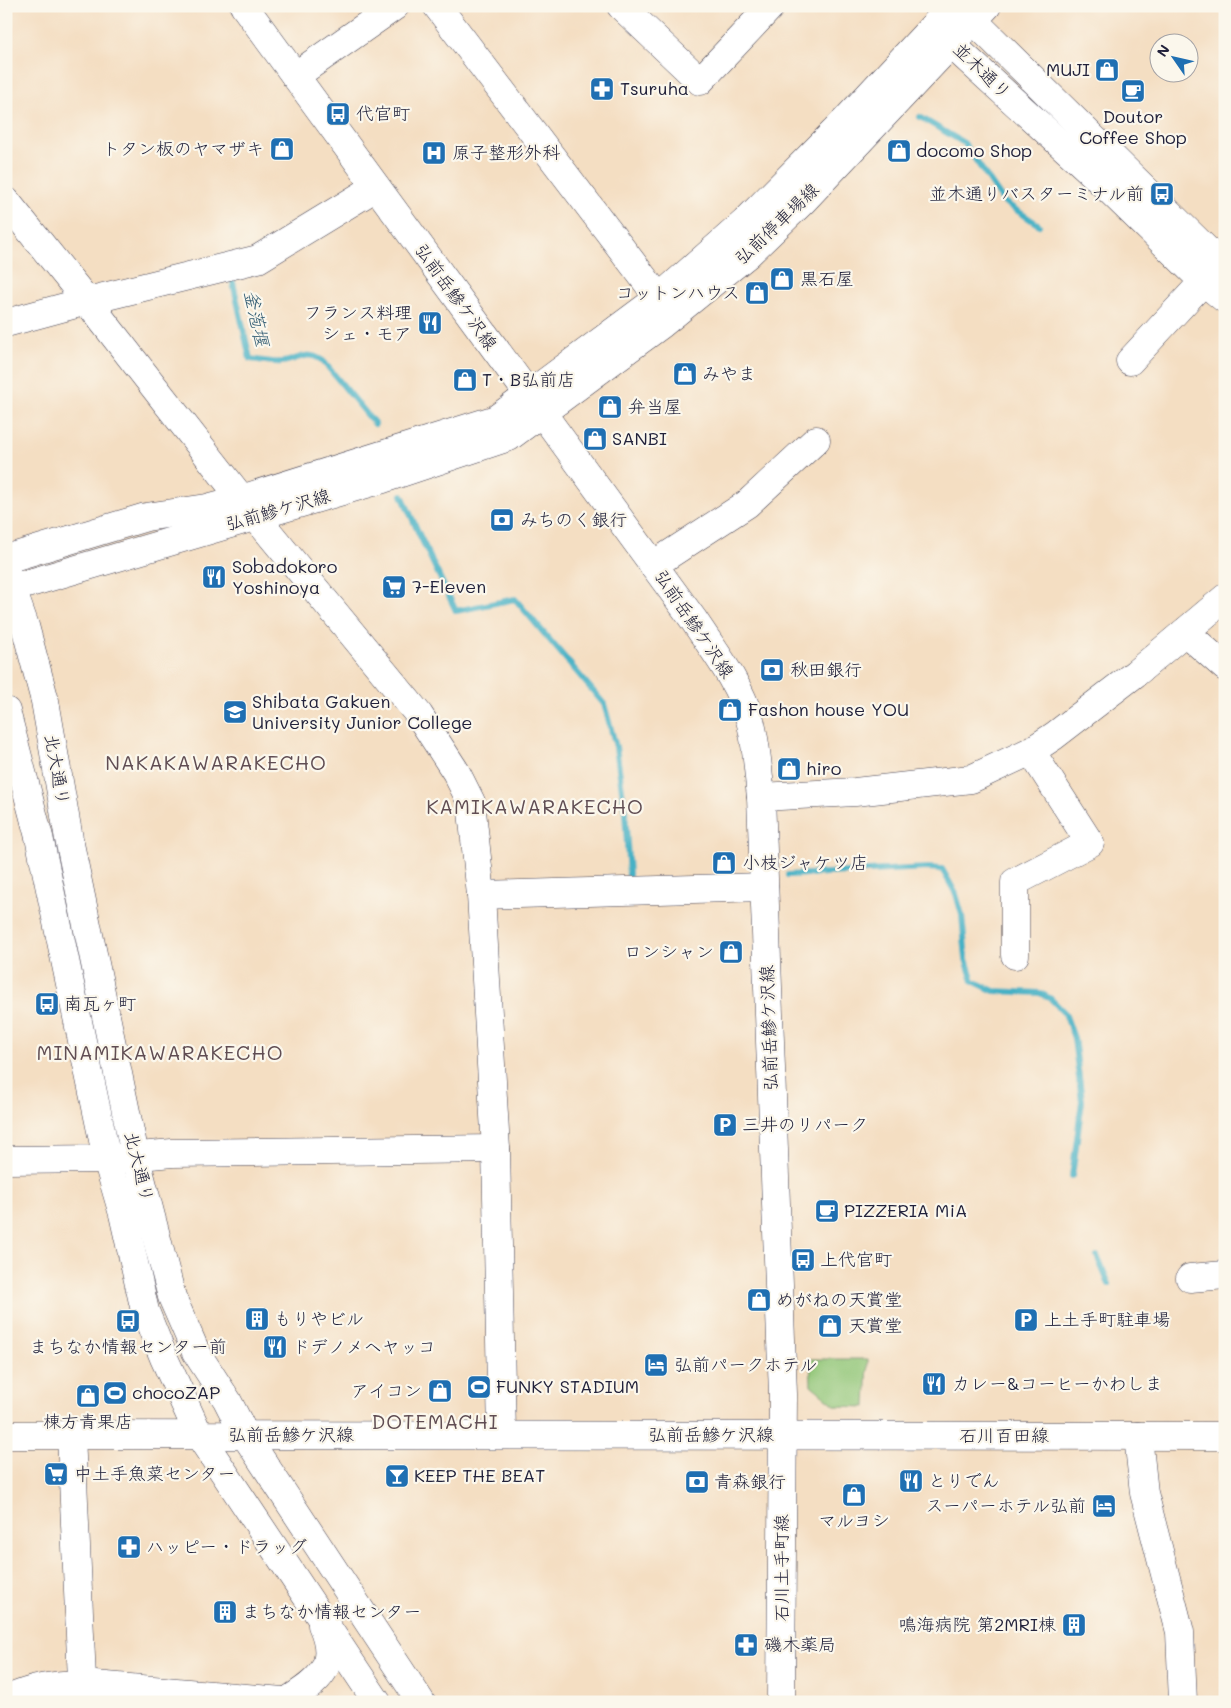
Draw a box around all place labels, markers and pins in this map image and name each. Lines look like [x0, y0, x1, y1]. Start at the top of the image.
place label: MUJI [1046, 57, 1090, 81]
shop icon: MUJI [1094, 57, 1120, 83]
pharmacy icon: Tsuruha [589, 76, 615, 102]
place label: Tsuruha [620, 76, 689, 100]
cafe icon: Doutor Coffee Shop [1120, 78, 1146, 104]
bus stop icon: 代官町 [325, 101, 351, 127]
place label: 代官町 [356, 101, 410, 125]
place label: Doutor Coffee Shop [1079, 104, 1187, 149]
place label: トタン板のヤマザキ [102, 136, 264, 160]
shop icon: トタン板のヤマザキ [269, 136, 295, 162]
shop icon: docomo Shop [886, 138, 912, 164]
place label: docomo Shop [916, 138, 1032, 162]
hospital icon: 原子整形外科 [421, 140, 447, 166]
place label: 原子整形外科 [452, 140, 560, 164]
place label: 並木通りバスターミナル前 [929, 181, 1144, 205]
bus stop icon: 並木通りバスターミナル前 [1149, 181, 1175, 207]
shop icon: 黒石屋 [769, 266, 795, 292]
place label: 黒石屋 [800, 266, 854, 290]
place label: コットンハウス [616, 280, 740, 304]
shop icon: コットンハウス [744, 280, 770, 306]
place label: フランス料理 シェ・モア [304, 300, 412, 345]
restaurant icon: フランス料理 シェ・モア [417, 310, 443, 336]
shop icon: みやま [672, 361, 698, 387]
place label: みやま [702, 361, 756, 385]
shop icon: T・B弘前店 [452, 367, 478, 393]
place label: T・B弘前店 [482, 367, 575, 391]
shop icon: 弁当屋 [597, 394, 623, 420]
place label: 弁当屋 [628, 394, 682, 418]
shop icon: SANBI [582, 426, 608, 452]
place label: SANBI [612, 426, 667, 450]
bank icon: みちのく銀行 [489, 507, 515, 533]
place label: みちのく銀行 [520, 507, 627, 531]
place label: Sobadokoro Yoshinoya [232, 554, 338, 599]
restaurant icon: Sobadokoro Yoshinoya [201, 564, 227, 590]
supermarket icon: 7-Eleven [381, 574, 407, 600]
place label: 7-Eleven [412, 574, 486, 598]
bank icon: 秋田銀行 [759, 657, 785, 683]
place label: 秋田銀行 [790, 657, 862, 681]
place label: Shibata Gakuen University Junior College [252, 689, 472, 734]
shop icon: Fashon house YOU [717, 697, 743, 723]
place label: Fashon house YOU [748, 697, 909, 721]
school or university icon: Shibata Gakuen University Junior College [222, 699, 248, 725]
shop icon: hiro [776, 756, 802, 782]
place label: hiro [806, 756, 842, 780]
shop icon: 小枝ジャケツ店 [711, 850, 737, 876]
place label: 小枝ジャケツ店 [742, 850, 868, 874]
place label: ロンシャン [624, 939, 714, 963]
shop icon: ロンシャン [718, 939, 744, 965]
bus stop icon: 南瓦ヶ町 [34, 991, 60, 1017]
place label: 南瓦ヶ町 [64, 991, 136, 1015]
parking icon: 三井のリパーク [712, 1112, 738, 1138]
place label: 三井のリパーク [742, 1112, 868, 1136]
cafe icon: PIZZERIA MiA [814, 1198, 840, 1224]
place label: PIZZERIA MiA [844, 1198, 967, 1222]
bus stop icon: 上代官町 [790, 1247, 816, 1273]
place label: 上代官町 [820, 1247, 892, 1271]
shop icon: めがねの天賞堂 [746, 1287, 772, 1313]
place label: めがねの天賞堂 [776, 1287, 902, 1311]
building icon: もりやビル [244, 1306, 270, 1332]
place label: もりやビル [274, 1306, 364, 1330]
parking icon: 上土手町駐車場 [1013, 1307, 1039, 1333]
place label: 上土手町駐車場 [1044, 1307, 1170, 1331]
bus stop icon: まちなか情報センター前 [115, 1308, 141, 1334]
shop icon: 天賞堂 [817, 1313, 843, 1339]
place label: 天賞堂 [848, 1313, 902, 1337]
place label: まちなか情報センター前 [29, 1334, 227, 1358]
restaurant icon: ドデノメヘヤッコ [262, 1334, 288, 1360]
place label: ドデノメヘヤッコ [292, 1334, 436, 1358]
hotel icon: 弘前パークホテル [643, 1352, 669, 1378]
place label: 弘前パークホテル [674, 1352, 817, 1376]
restaurant icon: カレー&コーヒーかわしま [921, 1371, 947, 1397]
place label: カレー&コーヒーかわしま [952, 1371, 1163, 1395]
sports icon: FUNKY STADIUM [466, 1374, 492, 1400]
place label: FUNKY STADIUM [496, 1374, 639, 1398]
place label: アイコン [351, 1378, 422, 1402]
shop icon: アイコン [427, 1378, 453, 1404]
sports icon: chocoZAP [102, 1380, 128, 1406]
place label: chocoZAP [132, 1380, 220, 1404]
shop icon: 棟方青果店 [75, 1383, 101, 1409]
place label: 棟方青果店 [43, 1409, 133, 1433]
supermarket icon: 中土手魚菜センター [43, 1461, 69, 1487]
place label: 中土手魚菜センター [74, 1461, 235, 1485]
bar icon: KEEP THE BEAT [384, 1463, 410, 1489]
place label: KEEP THE BEAT [414, 1463, 545, 1487]
restaurant icon: とりでん [898, 1468, 924, 1494]
place label: とりでん [928, 1468, 1000, 1492]
bank icon: 青森銀行 [684, 1469, 710, 1495]
place label: 青森銀行 [714, 1469, 786, 1493]
shop icon: マルヨシ [841, 1482, 867, 1508]
place label: スーパーホテル弘前 [925, 1493, 1086, 1517]
hotel icon: スーパーホテル弘前 [1091, 1493, 1117, 1519]
place label: マルヨシ [818, 1508, 890, 1532]
pharmacy icon: ハッピー・ドラッグ [116, 1534, 142, 1560]
place label: ハッピー・ドラッグ [146, 1534, 307, 1558]
building icon: まちなか情報センター [212, 1599, 238, 1625]
place label: まちなか情報センター [242, 1599, 421, 1623]
place label: 鳴海病院 第2MRI棟 [898, 1612, 1056, 1636]
building icon: 鳴海病院 第2MRI棟 [1061, 1612, 1087, 1638]
pharmacy icon: 磯木薬局 [733, 1632, 759, 1658]
place label: 磯木薬局 [764, 1632, 836, 1656]

